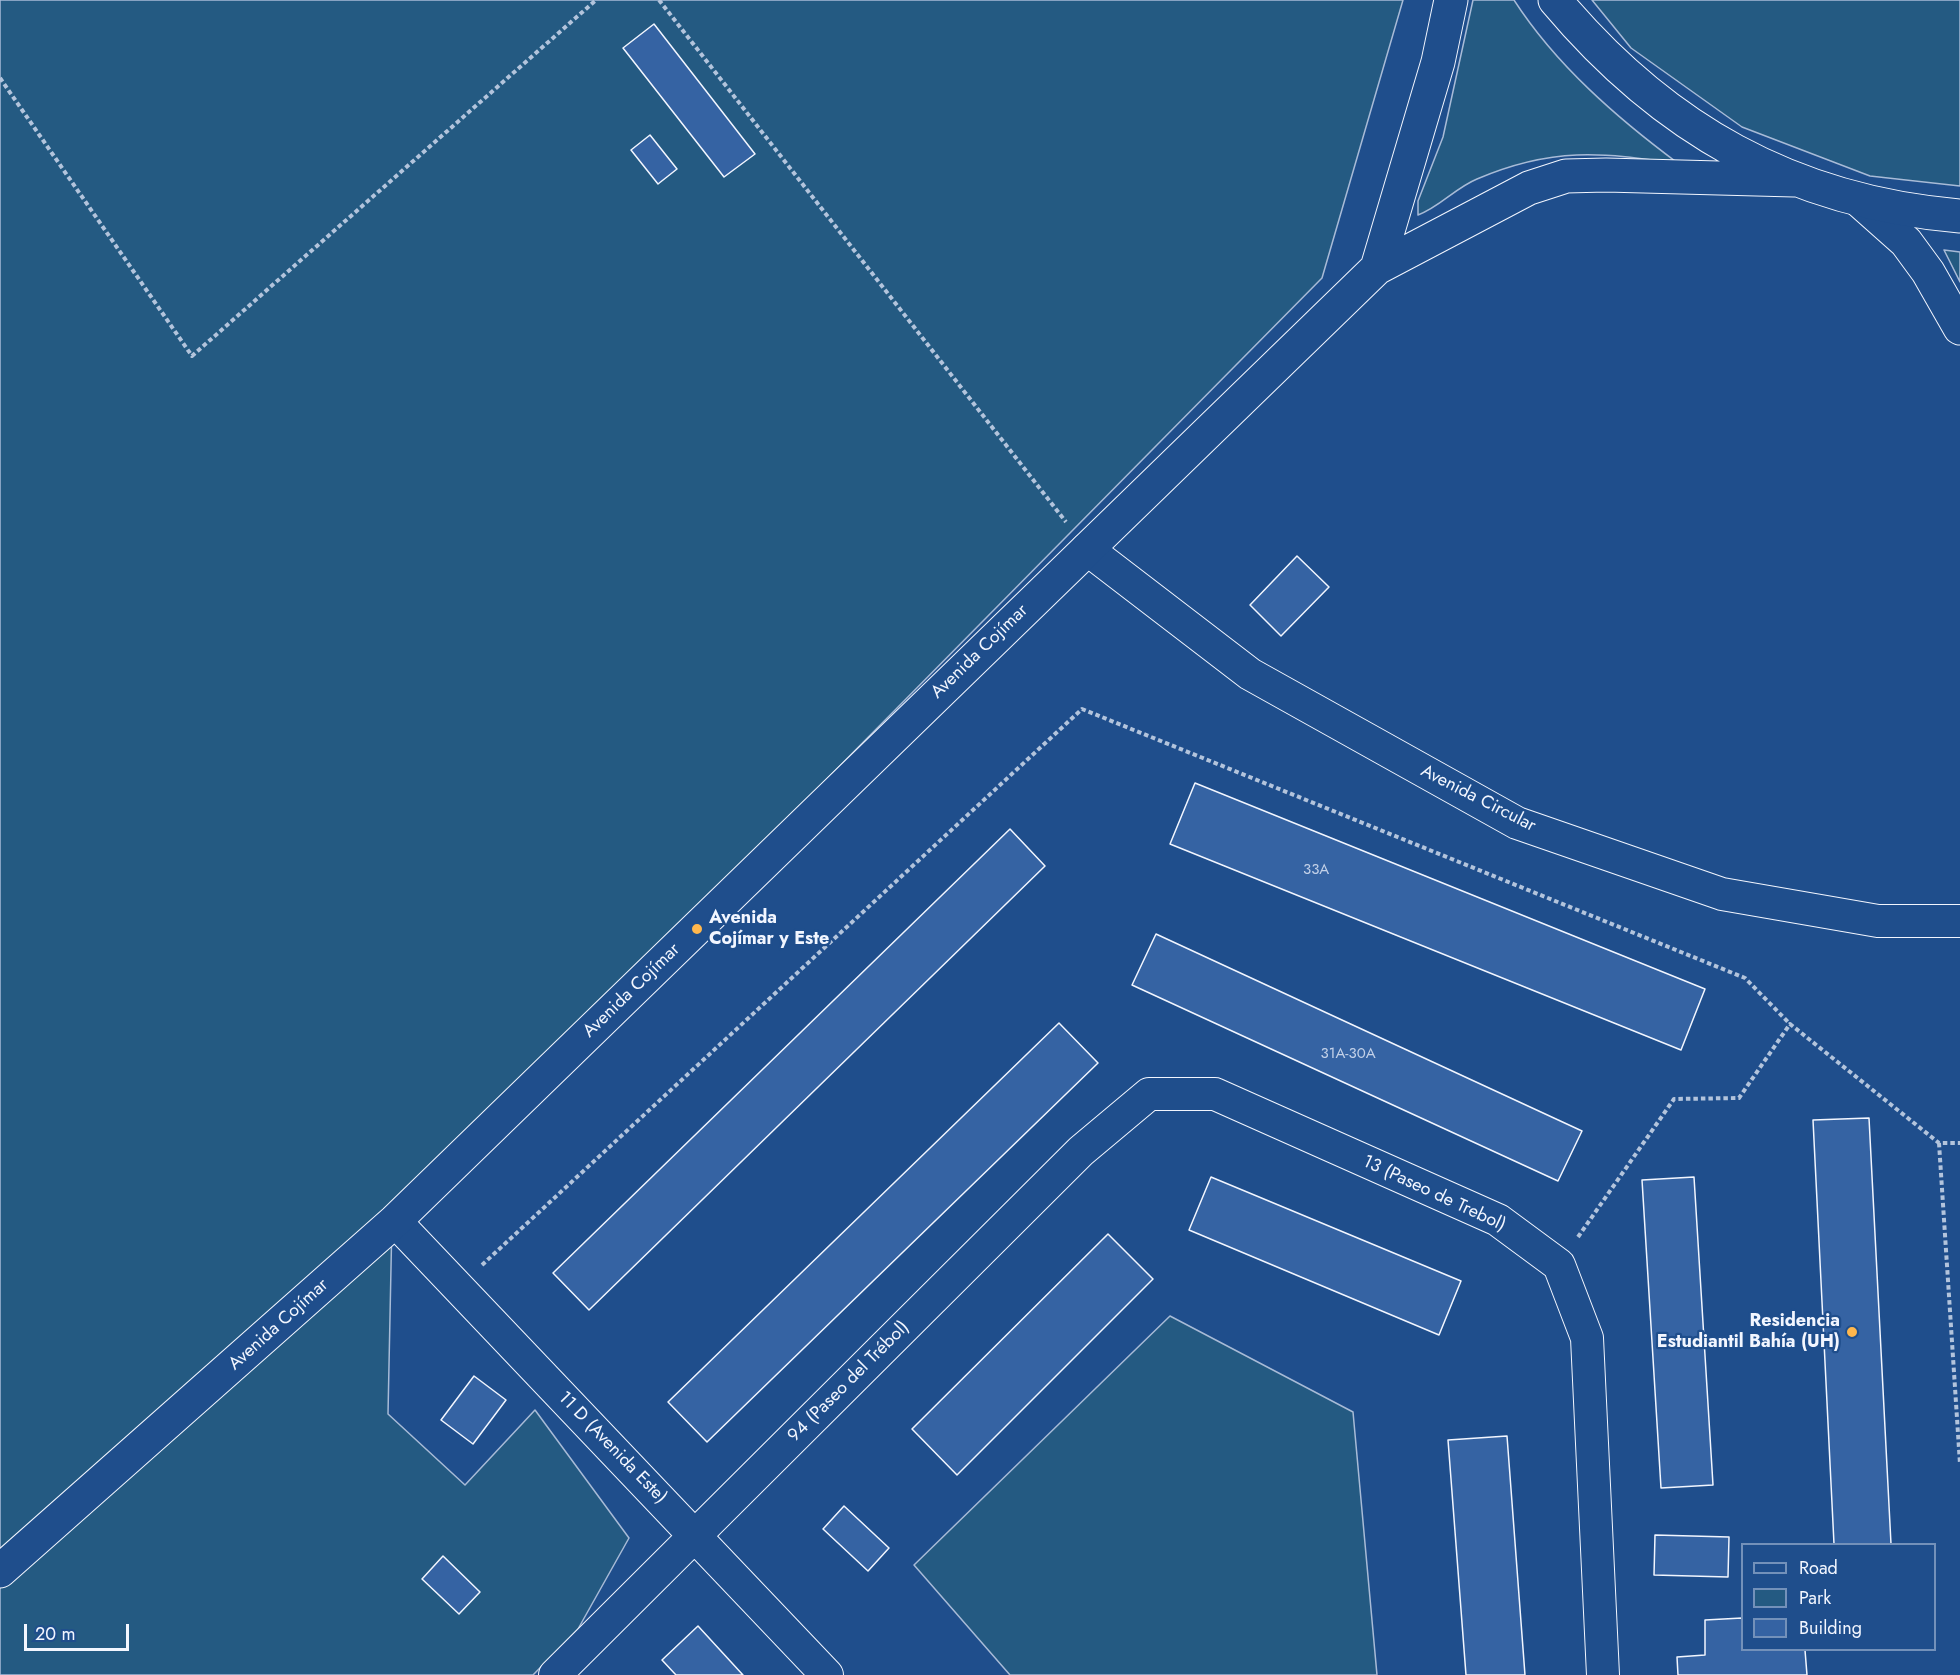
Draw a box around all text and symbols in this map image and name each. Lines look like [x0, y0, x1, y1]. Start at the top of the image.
street label: Avenida Cojímar [927, 600, 1033, 704]
street label: Avenida Circular [1417, 761, 1539, 837]
house number: 33A [1303, 861, 1329, 879]
place label: Avenida Cojímar y Este [709, 908, 829, 950]
marker: Avenida Cojímar y Este [690, 922, 704, 936]
street label: Avenida Cojímar [579, 939, 685, 1043]
house number: 31A-30A [1320, 1045, 1376, 1063]
street label: 13 (Paseo de Trebol) [1359, 1151, 1509, 1237]
street label: Avenida Cojímar [225, 1275, 333, 1375]
place label: Residencia Estudiantil Bahía (UH) [1657, 1311, 1840, 1354]
street label: 94 (Paseo del Trébol) [784, 1317, 914, 1447]
marker: Residencia Estudiantil Bahía (UH) [1845, 1325, 1859, 1339]
street label: 11 D (Avenida Este) [553, 1387, 671, 1509]
legend [1741, 1543, 1936, 1651]
text: Road [1799, 1555, 1838, 1581]
text: Park [1799, 1585, 1831, 1611]
scale bar [27, 1612, 132, 1650]
text: Building [1799, 1615, 1862, 1641]
text: 20 m [35, 1621, 75, 1647]

